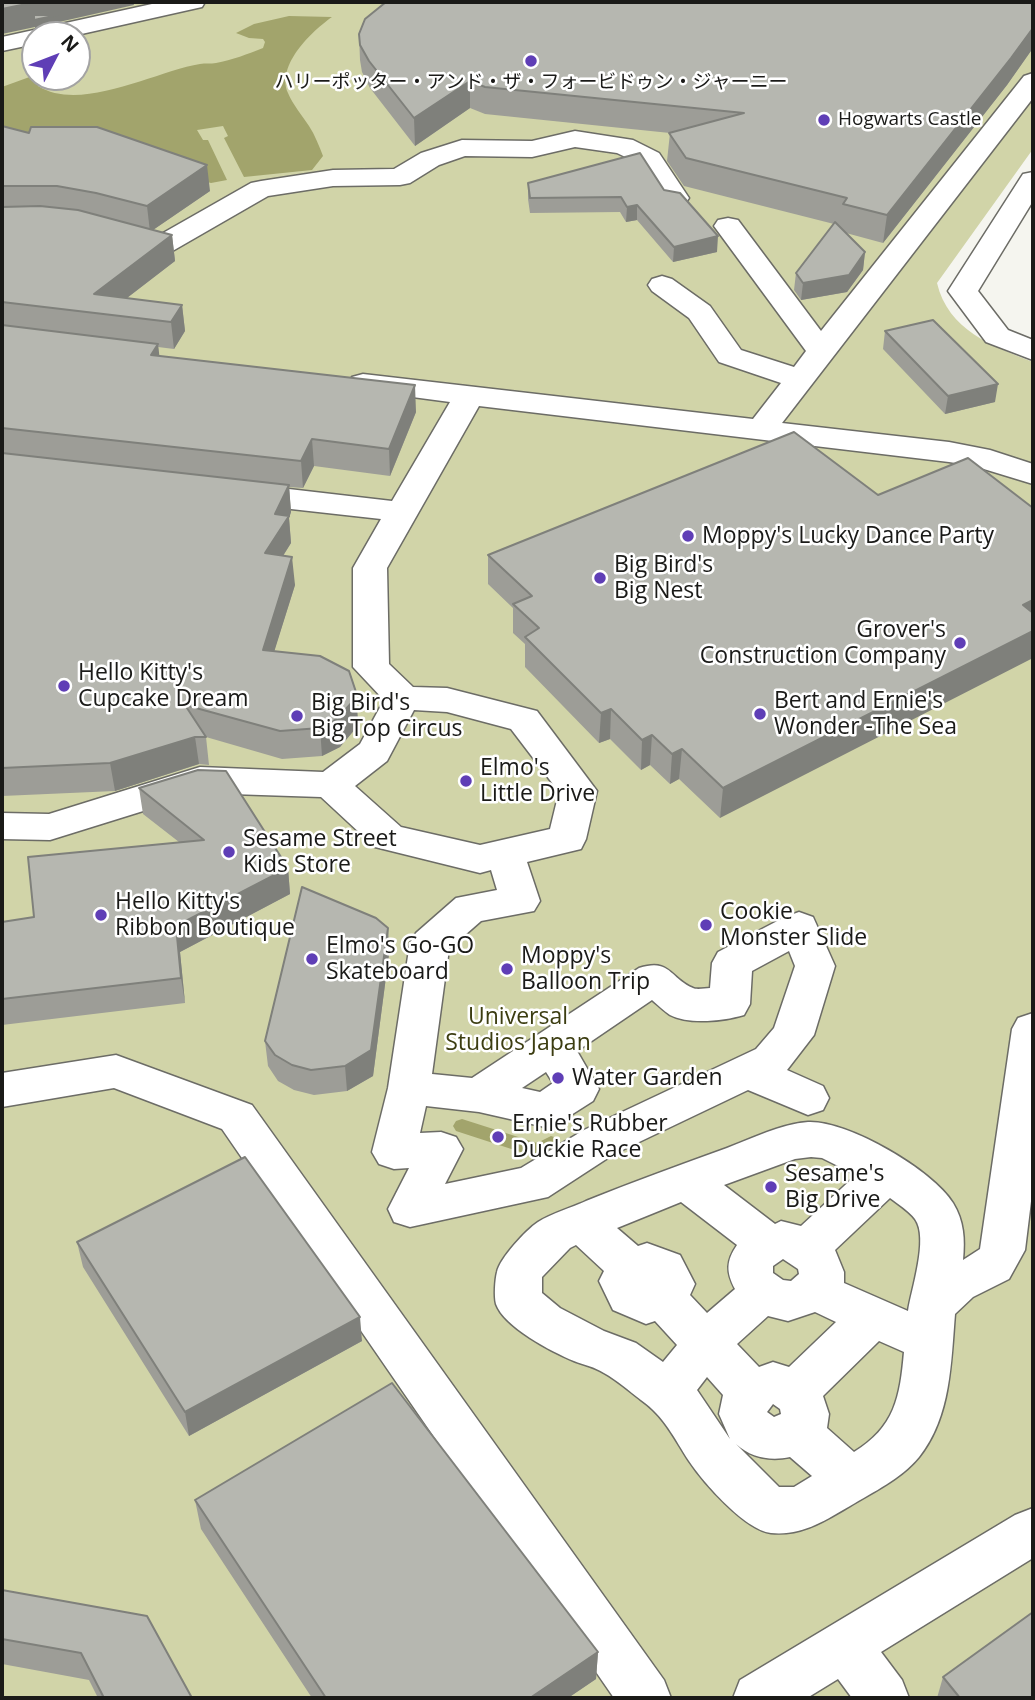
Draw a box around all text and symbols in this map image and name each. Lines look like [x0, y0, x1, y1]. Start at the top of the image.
north arrow [21, 21, 91, 91]
text: N [55, 29, 85, 58]
marker: ハリーポッター・アンド・ザ・フォービドゥン・ジャーニー [523, 53, 539, 69]
place label: ハリーポッター・アンド・ザ・フォービドゥン・ジャーニー [275, 72, 787, 94]
place label: Hogwarts Castle [838, 109, 981, 131]
marker: Hogwarts Castle [816, 112, 832, 128]
place label: Moppy's Lucky Dance Party [702, 522, 994, 550]
marker: Moppy's Lucky Dance Party [680, 528, 696, 544]
place label: Big Bird's Big Nest [614, 551, 713, 605]
marker: Big Bird's Big Nest [592, 570, 608, 586]
place label: Grover's Construction Company [700, 616, 946, 670]
marker: Grover's Construction Company [952, 635, 968, 651]
place label: Hello Kitty's Cupcake Dream [78, 659, 249, 713]
marker: Hello Kitty's Cupcake Dream [56, 678, 72, 694]
place label: Bert and Ernie's Wonder -The Sea [774, 687, 957, 741]
place label: Big Bird's Big Top Circus [311, 689, 462, 743]
marker: Bert and Ernie's Wonder -The Sea [752, 706, 768, 722]
marker: Big Bird's Big Top Circus [289, 708, 305, 724]
place label: Elmo's Little Drive [480, 754, 595, 808]
marker: Elmo's Little Drive [458, 773, 474, 789]
place label: Sesame Street Kids Store [243, 825, 397, 879]
marker: Sesame Street Kids Store [221, 844, 237, 860]
place label: Hello Kitty's Ribbon Boutique [115, 888, 295, 942]
place label: Cookie Monster Slide [720, 898, 867, 952]
marker: Hello Kitty's Ribbon Boutique [93, 907, 109, 923]
marker: Cookie Monster Slide [698, 917, 714, 933]
place label: Elmo's Go-GO Skateboard [326, 932, 474, 986]
place label: Moppy's Balloon Trip [521, 942, 650, 996]
marker: Elmo's Go-GO Skateboard [304, 951, 320, 967]
marker: Moppy's Balloon Trip [499, 961, 515, 977]
park label: Universal Studios Japan [445, 1003, 591, 1057]
place label: Water Garden [572, 1064, 722, 1092]
marker: Water Garden [550, 1070, 566, 1086]
place label: Ernie's Rubber Duckie Race [512, 1110, 668, 1164]
marker: Ernie's Rubber Duckie Race [490, 1129, 506, 1145]
place label: Sesame's Big Drive [785, 1160, 884, 1214]
marker: Sesame's Big Drive [763, 1179, 779, 1195]

